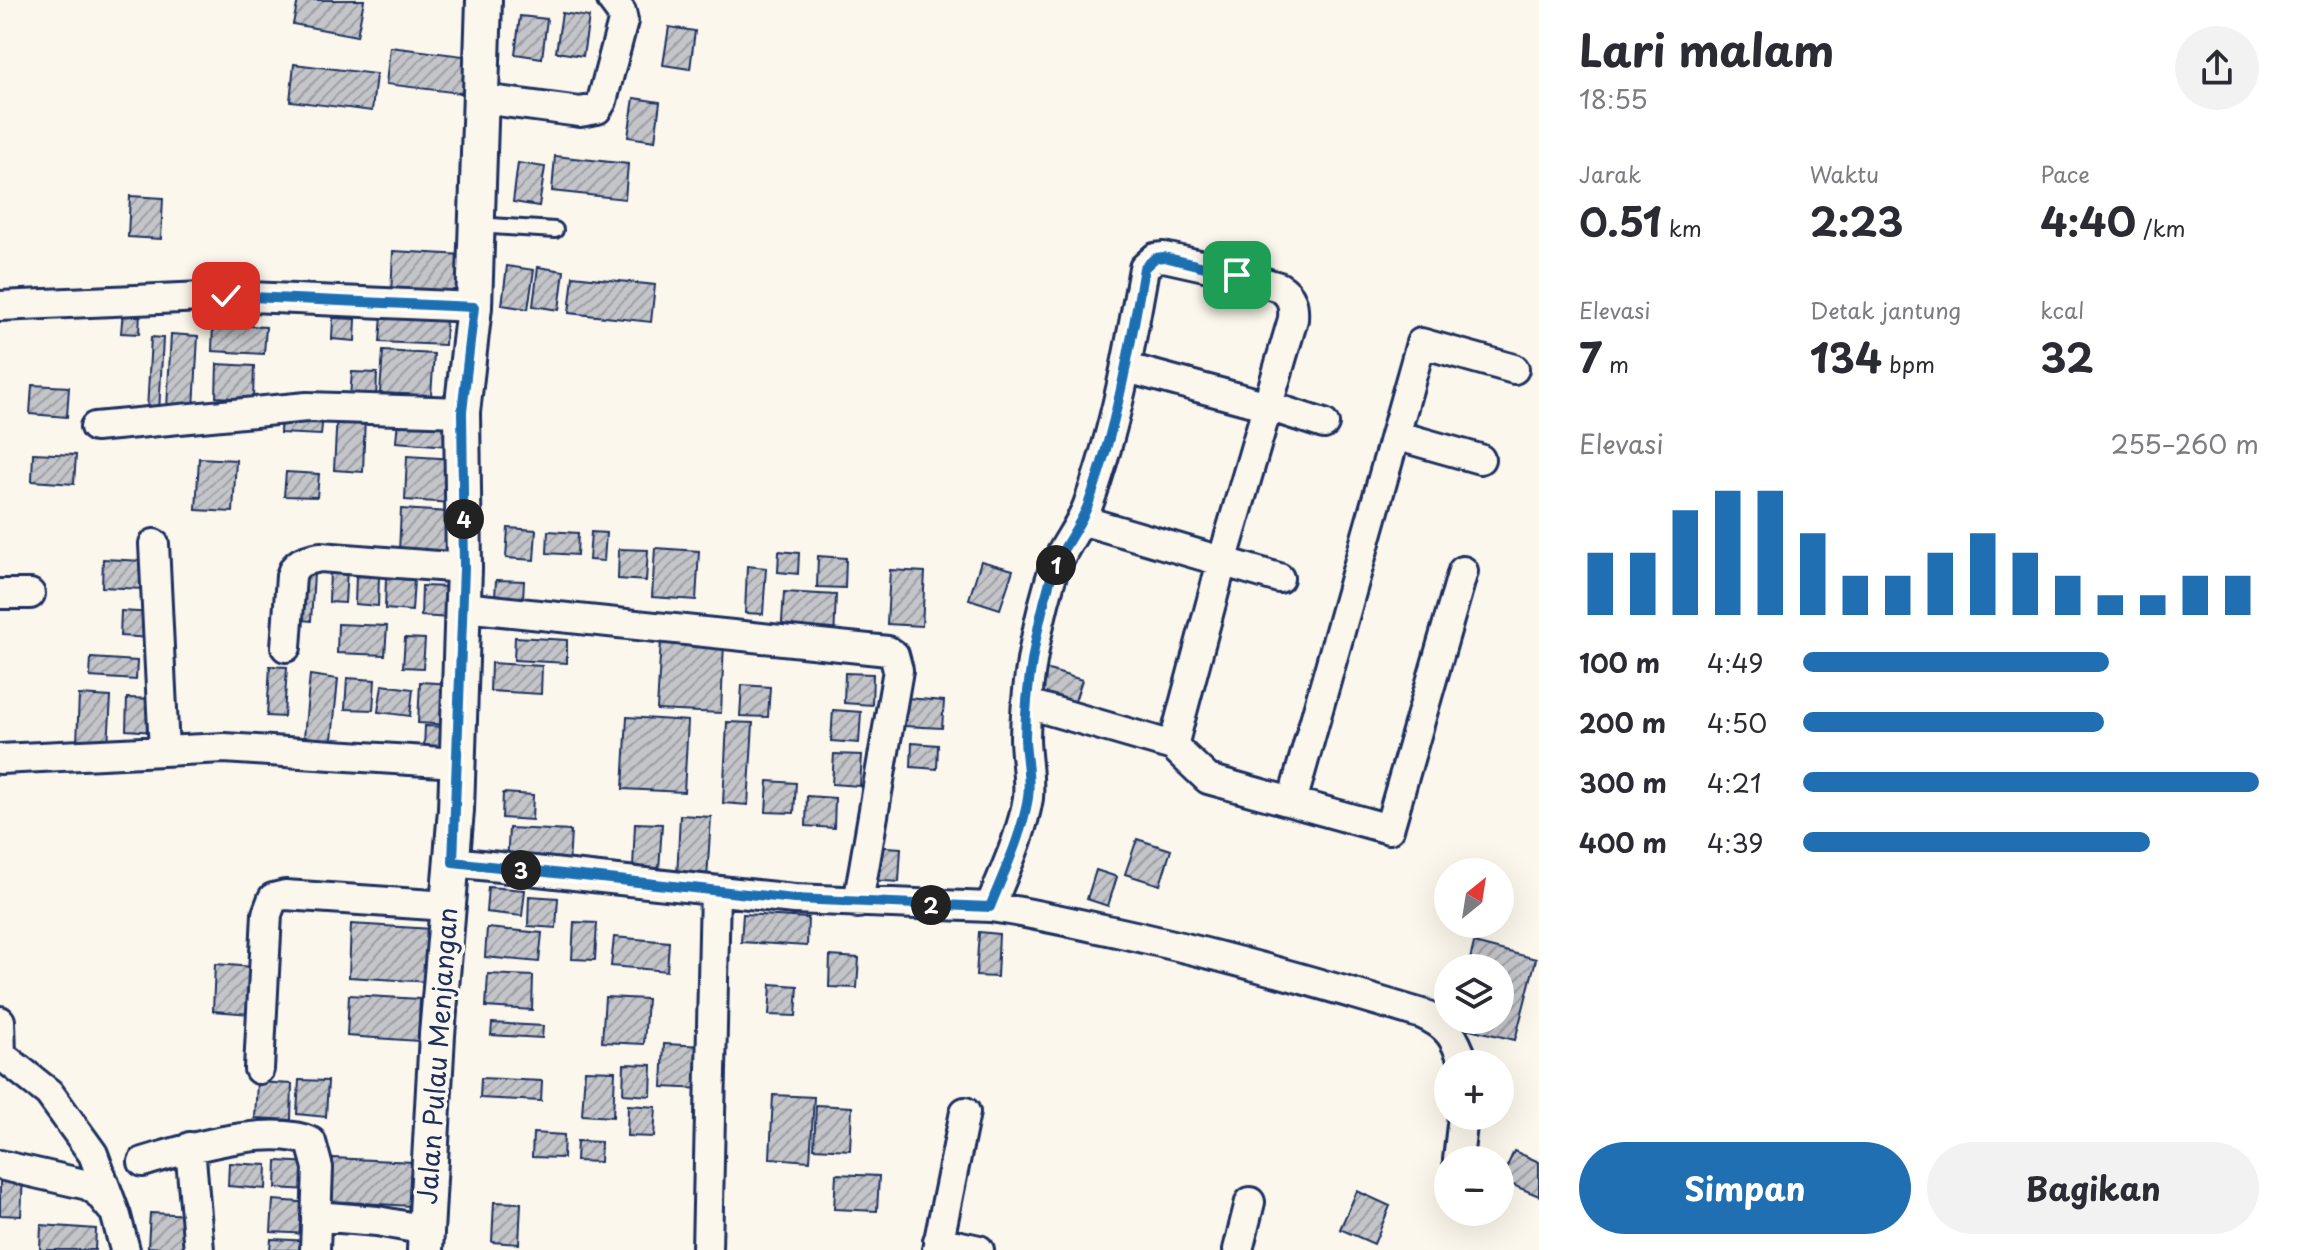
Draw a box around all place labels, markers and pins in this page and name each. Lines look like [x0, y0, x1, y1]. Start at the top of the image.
pin [1203, 241, 1271, 309]
pin [192, 262, 260, 330]
pin: 4 [444, 499, 484, 539]
pin: 1 [1036, 545, 1076, 585]
pin: 3 [501, 850, 541, 890]
pin: 2 [911, 885, 951, 925]

